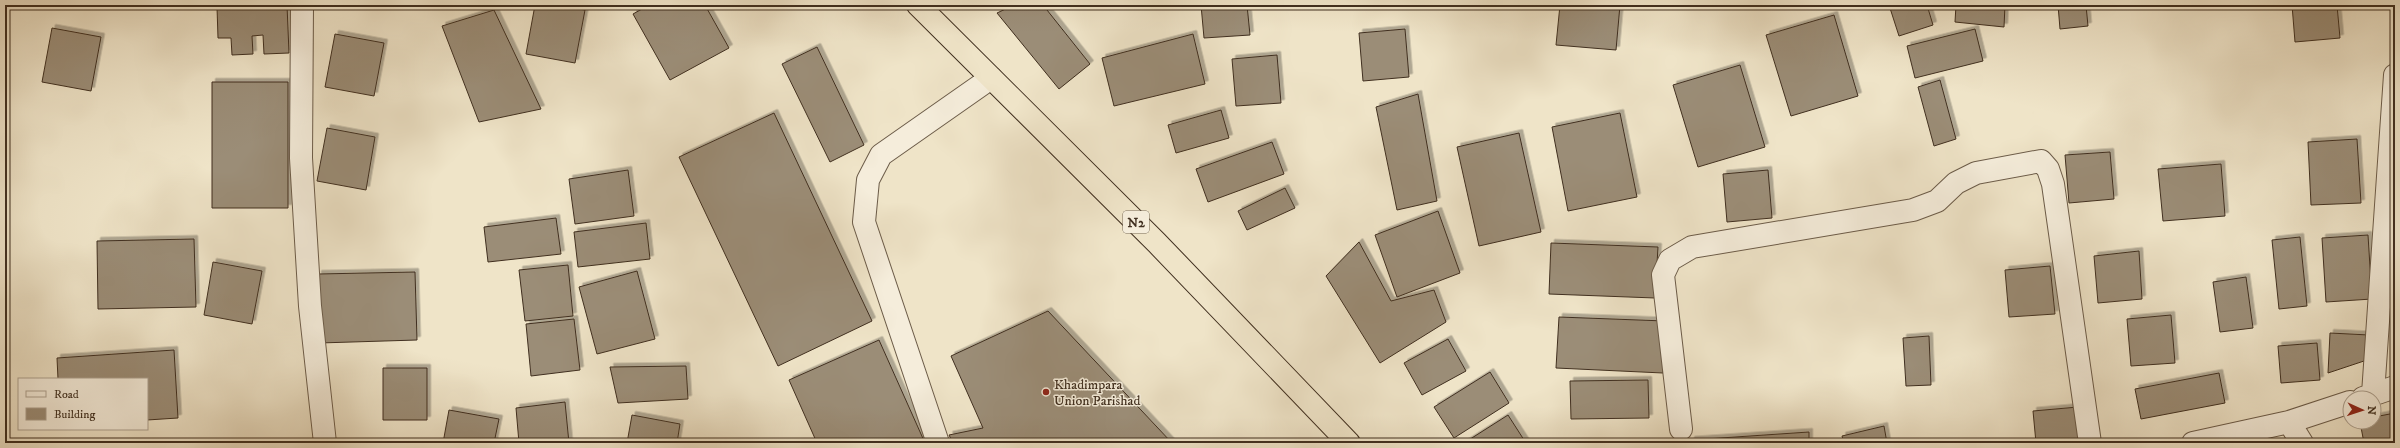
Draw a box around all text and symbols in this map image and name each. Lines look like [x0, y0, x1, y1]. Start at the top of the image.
road number: N2 [1123, 211, 1149, 233]
place label: Khadimpara Union Parishad [1054, 376, 1140, 410]
legend [18, 378, 148, 430]
text: Road [54, 387, 79, 402]
marker: Khadimpara Union Parishad [1041, 387, 1051, 397]
north arrow [2342, 390, 2382, 430]
text: N [2364, 406, 2378, 415]
text: Building [54, 407, 95, 422]

